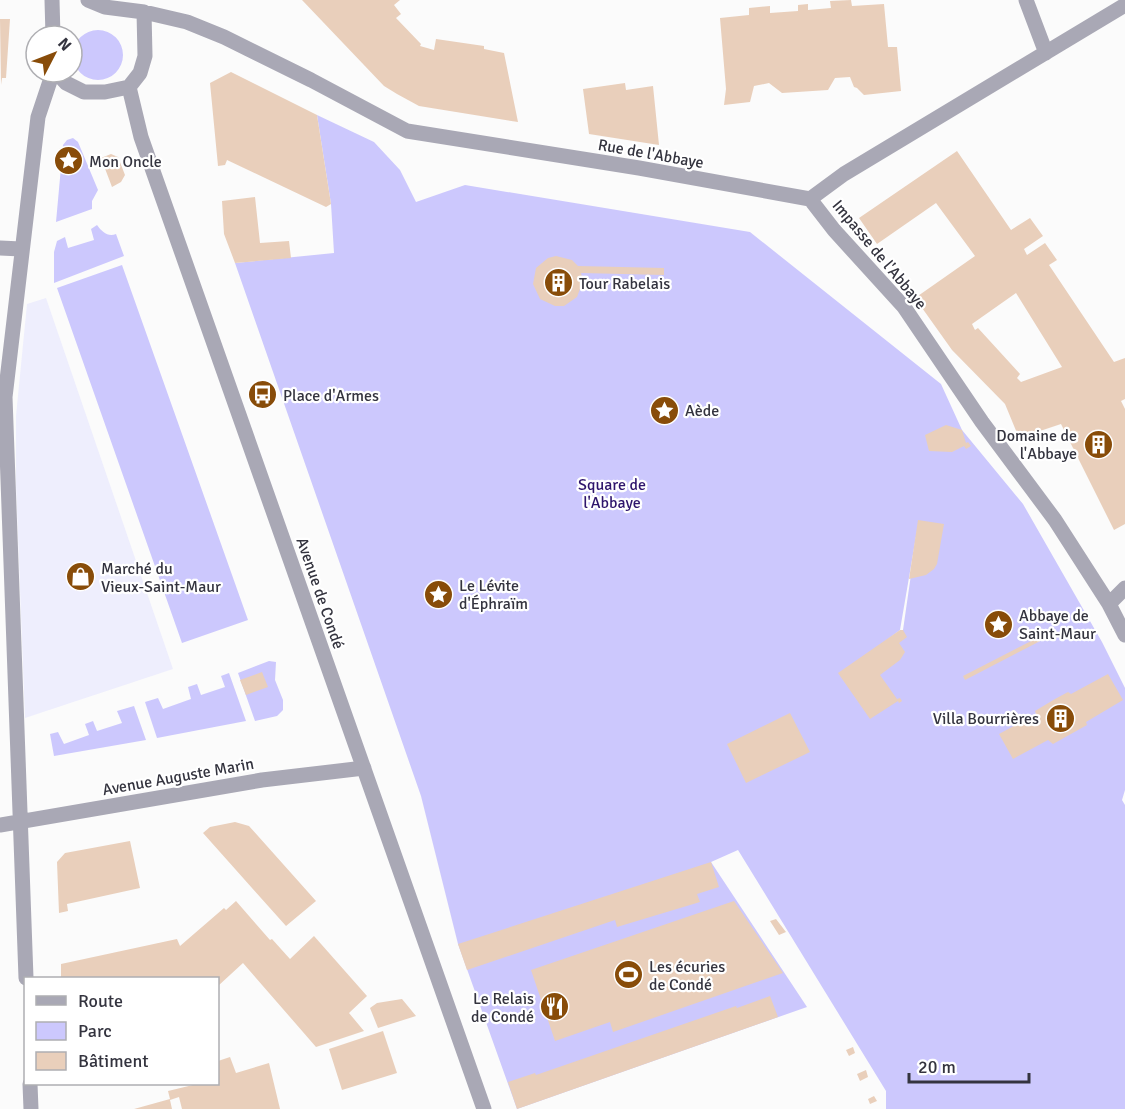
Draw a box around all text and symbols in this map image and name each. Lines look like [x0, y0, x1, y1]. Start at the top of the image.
north arrow [24, 24, 84, 84]
text: N [53, 34, 76, 55]
street label: Rue de l'Abbaye [596, 135, 705, 173]
place icon: Mon Oncle [52, 145, 84, 177]
place label: Mon Oncle [89, 152, 162, 172]
street label: Impasse de l'Abbaye [828, 196, 931, 314]
building icon: Tour Rabelais [542, 267, 574, 299]
place label: Tour Rabelais [579, 274, 670, 294]
bus stop icon: Place d'Armes [246, 379, 278, 411]
place label: Place d'Armes [283, 386, 379, 406]
place icon: Aède [648, 394, 680, 426]
place label: Aède [685, 401, 719, 421]
place label: Domaine de l'Abbaye [996, 426, 1077, 464]
building icon: Domaine de l'Abbaye [1082, 428, 1114, 460]
park label: Square de l'Abbaye [578, 475, 646, 513]
street label: Avenue de Condé [292, 535, 348, 652]
place label: Marché du Vieux-Saint-Maur [101, 559, 221, 597]
shop icon: Marché du Vieux-Saint-Maur [64, 561, 96, 593]
place label: Le Lévite d'Éphraïm [459, 576, 528, 614]
place icon: Le Lévite d'Éphraïm [422, 578, 454, 610]
place label: Abbaye de Saint-Maur [1019, 606, 1096, 644]
place icon: Abbaye de Saint-Maur [982, 608, 1014, 640]
building icon: Villa Bourrières [1044, 702, 1076, 734]
place label: Villa Bourrières [933, 709, 1039, 729]
street label: Avenue Auguste Marin [101, 754, 255, 800]
place label: Les écuries de Condé [649, 957, 725, 995]
sports icon: Les écuries de Condé [612, 959, 644, 991]
legend [24, 977, 219, 1085]
place label: Le Relais de Condé [471, 989, 534, 1027]
text: Route [78, 990, 123, 1012]
restaurant icon: Le Relais de Condé [539, 991, 571, 1023]
text: Parc [78, 1020, 112, 1042]
scale bar [909, 1046, 1029, 1084]
text: Bâtiment [78, 1050, 149, 1072]
text: 20 m [918, 1056, 956, 1078]

